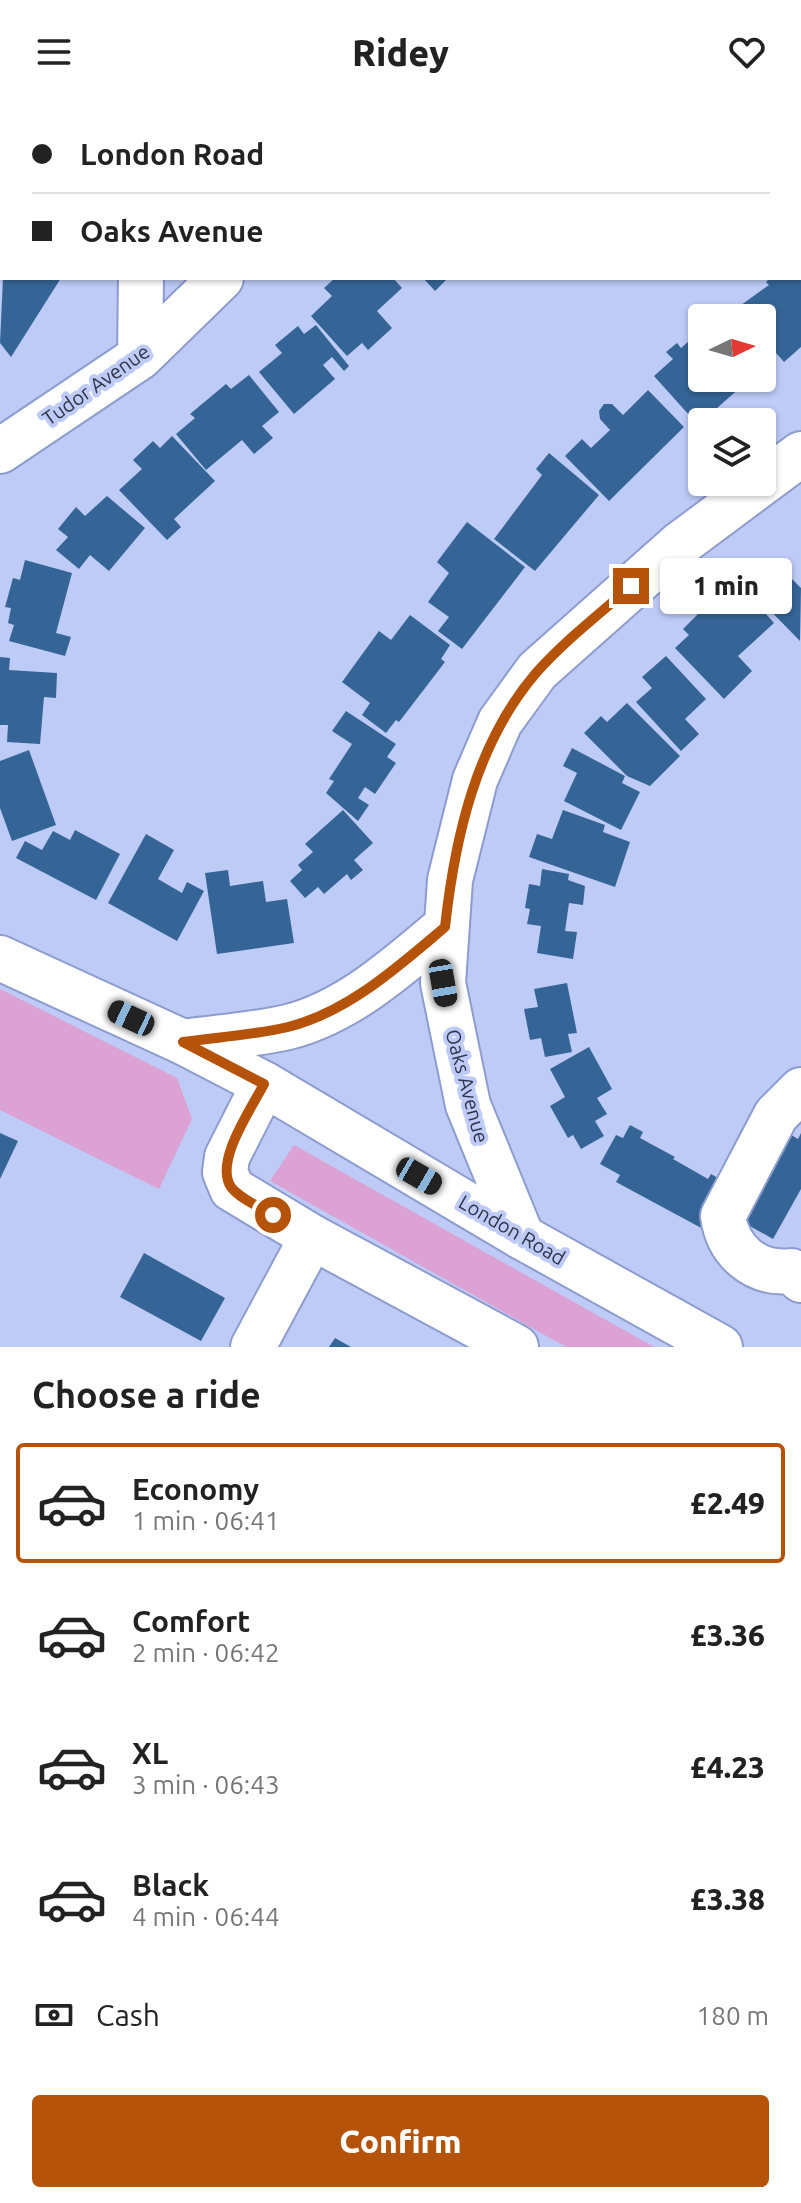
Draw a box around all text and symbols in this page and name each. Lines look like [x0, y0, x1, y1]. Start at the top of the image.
icon: menu [32, 30, 76, 74]
icon: heart [725, 30, 769, 74]
text: Ridey [352, 32, 449, 73]
text: London Road [80, 137, 264, 171]
text: Oaks Avenue [80, 214, 264, 248]
north arrow [688, 304, 776, 392]
map controls [688, 304, 776, 496]
street label: Tudor Avenue [38, 339, 153, 430]
button: layers [688, 408, 776, 496]
callout: 1 min [659, 558, 791, 614]
route end [613, 568, 649, 604]
text: 1 min [693, 571, 759, 600]
car [427, 957, 459, 1009]
car [104, 997, 158, 1039]
street label: Oaks Avenue [441, 1027, 494, 1145]
car [392, 1154, 446, 1198]
street label: London Road [455, 1190, 569, 1269]
route start [255, 1197, 291, 1233]
text: Choose a ride [32, 1374, 261, 1415]
icon: car [36, 1467, 108, 1539]
text: Economy [132, 1472, 259, 1506]
text: £2.49 [690, 1486, 765, 1520]
text: 1 min · 06:41 [132, 1506, 280, 1535]
icon: car [36, 1599, 108, 1671]
text: Comfort [132, 1604, 250, 1638]
text: £3.36 [690, 1618, 765, 1652]
text: 2 min · 06:42 [132, 1638, 280, 1667]
icon: car [36, 1731, 108, 1803]
text: XL [132, 1736, 168, 1770]
text: £4.23 [690, 1750, 765, 1784]
text: 3 min · 06:43 [132, 1770, 280, 1799]
icon: car [36, 1863, 108, 1935]
text: Black [132, 1868, 209, 1902]
text: £3.38 [690, 1882, 765, 1916]
text: 4 min · 06:44 [132, 1902, 280, 1931]
icon: cash [32, 1993, 76, 2037]
text: Cash [96, 1998, 160, 2032]
text: 180 m [697, 2001, 769, 2030]
button: Confirm [32, 2095, 769, 2187]

